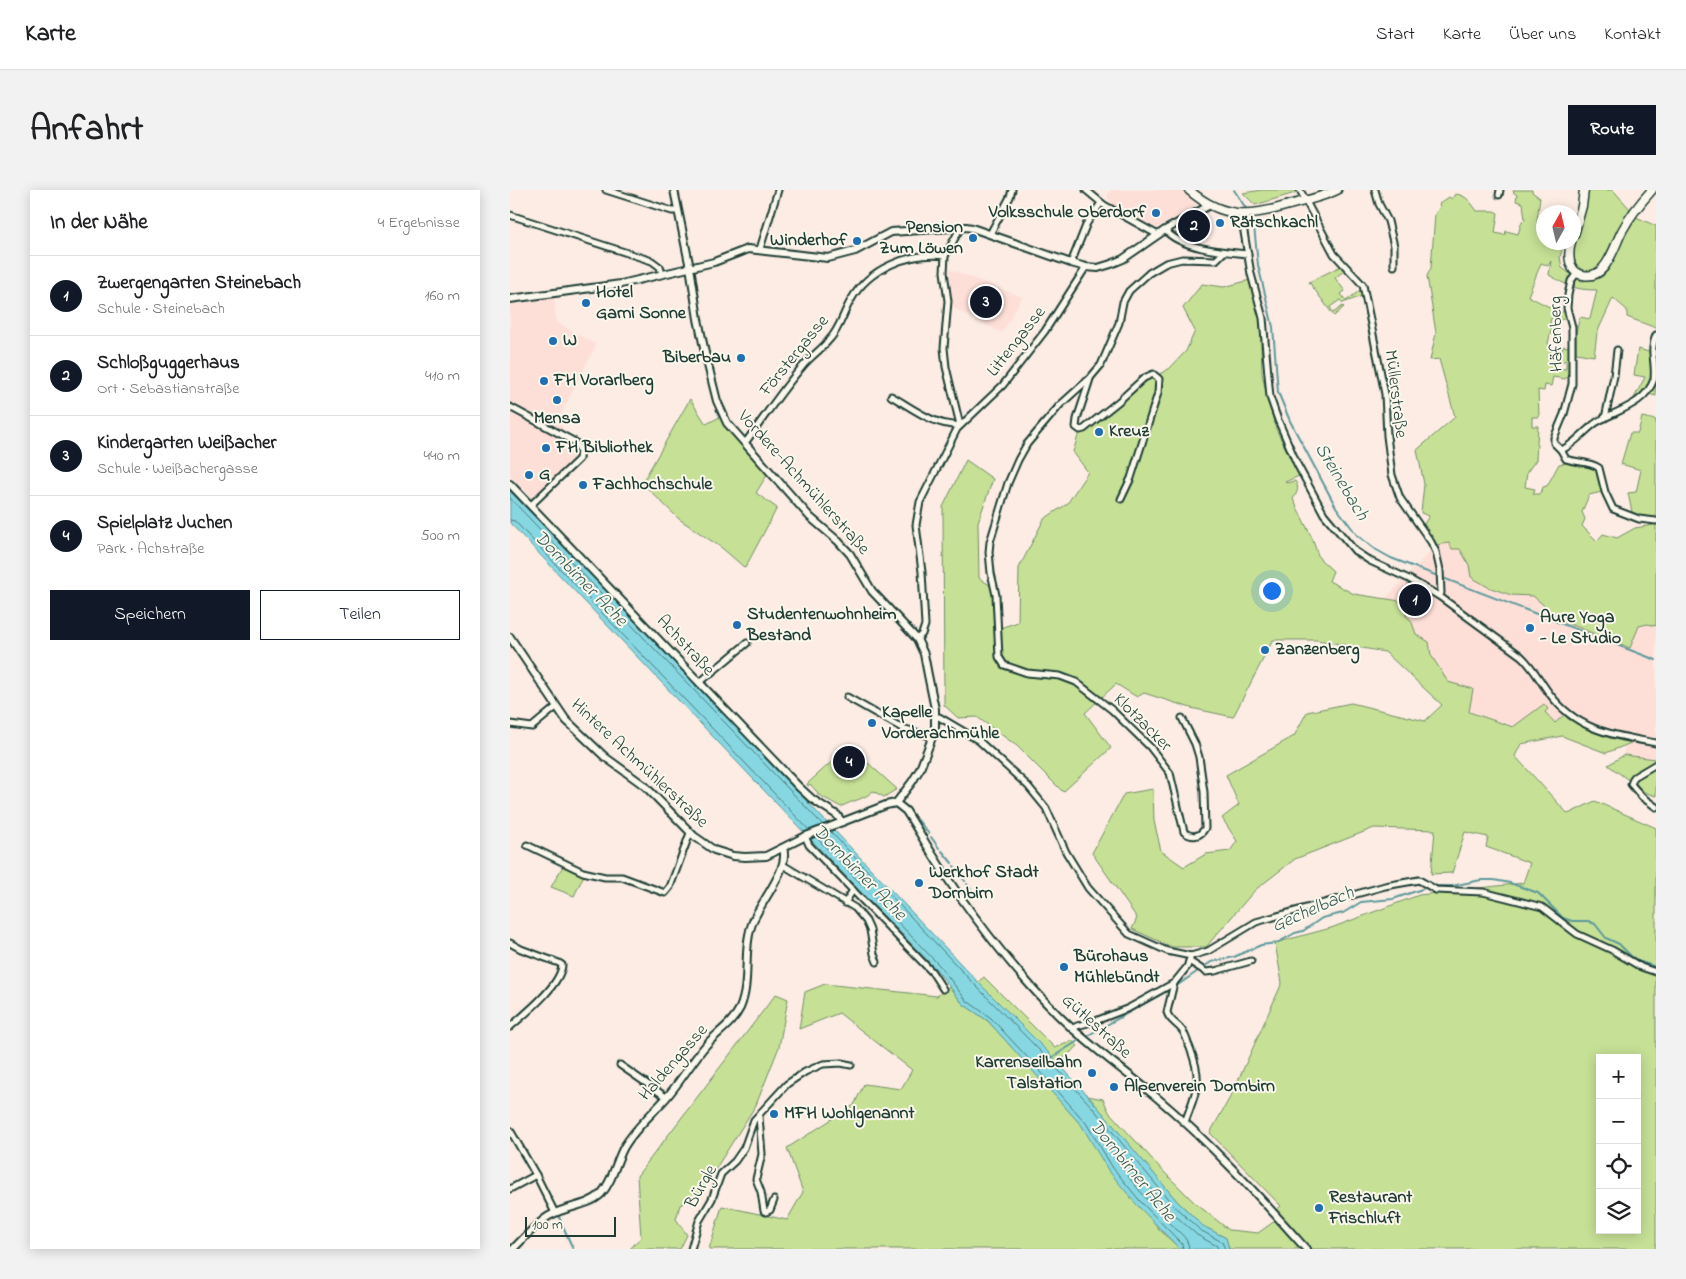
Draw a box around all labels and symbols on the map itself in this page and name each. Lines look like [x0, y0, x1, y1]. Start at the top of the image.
place label: Volksschule Oberdorf [988, 200, 1147, 226]
north arrow [1536, 205, 1581, 250]
marker: Volksschule Oberdorf [1150, 207, 1162, 219]
pin: 2 [1178, 207, 1210, 245]
place label: Rätschkachl [1230, 210, 1318, 236]
place label: Pension Zum Löwen [879, 215, 963, 262]
marker: Rätschkachl [1214, 217, 1226, 229]
place label: Winderhof [770, 228, 848, 254]
marker: Pension Zum Löwen [967, 232, 979, 244]
marker: Winderhof [851, 235, 863, 247]
place label: Hotel Garni Sonne [596, 280, 687, 327]
pin: 3 [970, 283, 1002, 321]
street label: Häfenberg [1543, 296, 1572, 372]
marker: Hotel Garni Sonne [580, 297, 592, 309]
street label: Littengasse [981, 301, 1054, 383]
street label: Förstergasse [753, 309, 837, 404]
place label: W [563, 328, 577, 354]
marker: W [547, 335, 559, 347]
place label: Biberbau [662, 345, 731, 371]
street label: Müllerstraße [1377, 348, 1413, 441]
marker: Biberbau [735, 352, 747, 364]
place label: FH Vorarlberg [553, 368, 654, 395]
marker: FH Vorarlberg [538, 375, 550, 387]
marker: Mensa [551, 394, 563, 406]
street label: Vordere-Achmühlerstraße [730, 404, 876, 562]
place label: Mensa [534, 406, 581, 432]
place label: Kreuz [1109, 419, 1150, 445]
marker: Kreuz [1093, 426, 1105, 438]
place label: FH Bibliothek [555, 435, 654, 461]
water label: Steinebach [1307, 438, 1375, 527]
marker: FH Bibliothek [540, 442, 552, 454]
place label: G [539, 462, 550, 488]
marker: G [523, 469, 535, 481]
place label: Fachhochschule [592, 472, 713, 498]
marker: Fachhochschule [577, 479, 589, 491]
water label: Dornbirner Ache [527, 525, 634, 634]
your location [1259, 578, 1285, 604]
pin: 1 [1399, 581, 1431, 619]
place label: Studentenwohnheim Bestand [746, 602, 897, 649]
place label: Aure Yoga - Le Studio [1539, 605, 1621, 652]
street label: Achstraße [650, 609, 721, 683]
marker: Studentenwohnheim Bestand [731, 619, 743, 631]
marker: Aure Yoga - Le Studio [1524, 622, 1536, 634]
place label: Zanzenberg [1275, 637, 1360, 664]
marker: Zanzenberg [1259, 644, 1271, 656]
street label: Klotzacker [1107, 688, 1178, 759]
street label: Hintere Achmühlerstraße [564, 693, 714, 835]
place label: Kapelle Vorderachmühle [881, 700, 1000, 747]
marker: Kapelle Vorderachmühle [866, 717, 878, 729]
pin: 4 [833, 743, 865, 781]
water label: Dornbirner Ache [806, 819, 913, 928]
place label: Werkhof Stadt Dornbirn [928, 860, 1040, 907]
marker: Werkhof Stadt Dornbirn [913, 877, 925, 889]
water label: Gechelbach [1268, 880, 1359, 940]
place label: Bürohaus Mühlebündt [1073, 944, 1161, 991]
marker: Bürohaus Mühlebündt [1058, 961, 1070, 973]
street label: Gütlestraße [1055, 988, 1138, 1066]
street label: Haldengasse [633, 1018, 716, 1108]
place label: Karrenseilbahn Talstation [975, 1050, 1082, 1097]
marker: Karrenseilbahn Talstation [1086, 1067, 1098, 1079]
place label: Alpenverein Dornbirn [1124, 1074, 1275, 1100]
marker: Alpenverein Dornbirn [1108, 1081, 1120, 1093]
place label: MFH Wohlgenannt [784, 1101, 915, 1128]
marker: MFH Wohlgenannt [768, 1108, 780, 1120]
water label: Dornbirner Ache [1082, 1114, 1183, 1229]
street label: Bürgle [679, 1160, 726, 1215]
place label: Restaurant Frischluft [1328, 1185, 1413, 1232]
marker: Restaurant Frischluft [1313, 1202, 1325, 1214]
scale bar [525, 1214, 616, 1237]

